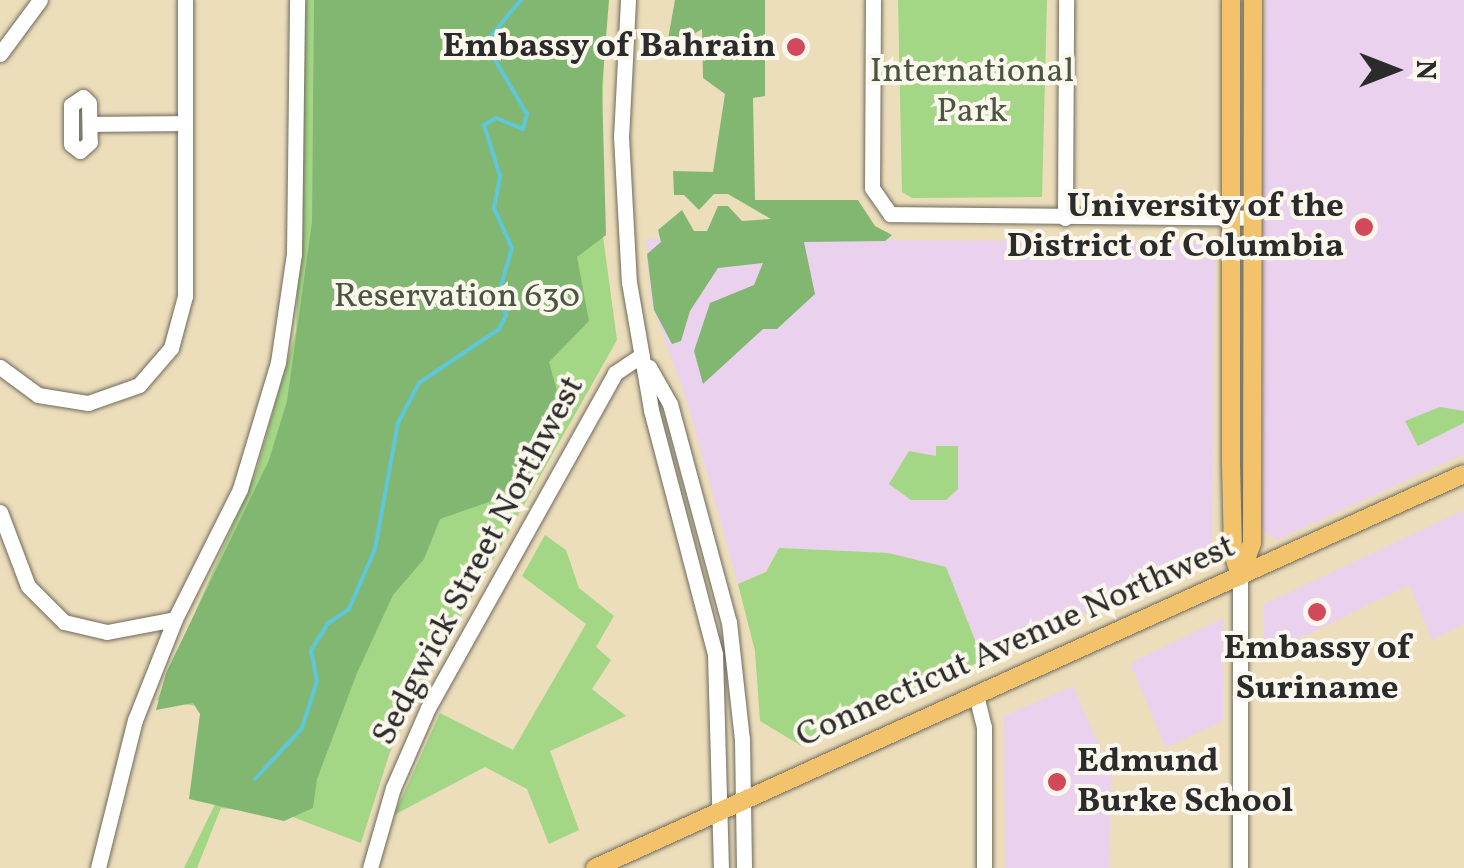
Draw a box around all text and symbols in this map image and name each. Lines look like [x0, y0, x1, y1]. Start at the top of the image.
north arrow [1344, 20, 1444, 120]
place label: Embassy of Bahrain [445, 26, 776, 68]
marker: Embassy of Bahrain [785, 36, 807, 58]
park label: International Park [870, 51, 1074, 133]
text: N [1405, 60, 1444, 80]
place label: University of the District of Columbia [1010, 186, 1344, 268]
marker: University of the District of Columbia [1353, 216, 1375, 238]
park label: Reservation 630 [334, 276, 580, 318]
street label: Sedgwick Street Northwest [364, 369, 594, 753]
street label: Connecticut Avenue Northwest [790, 526, 1242, 758]
marker: Embassy of Suriname [1306, 601, 1328, 623]
place label: Embassy of Suriname [1223, 628, 1411, 710]
place label: Edmund Burke School [1077, 741, 1293, 823]
marker: Edmund Burke School [1046, 771, 1068, 793]

